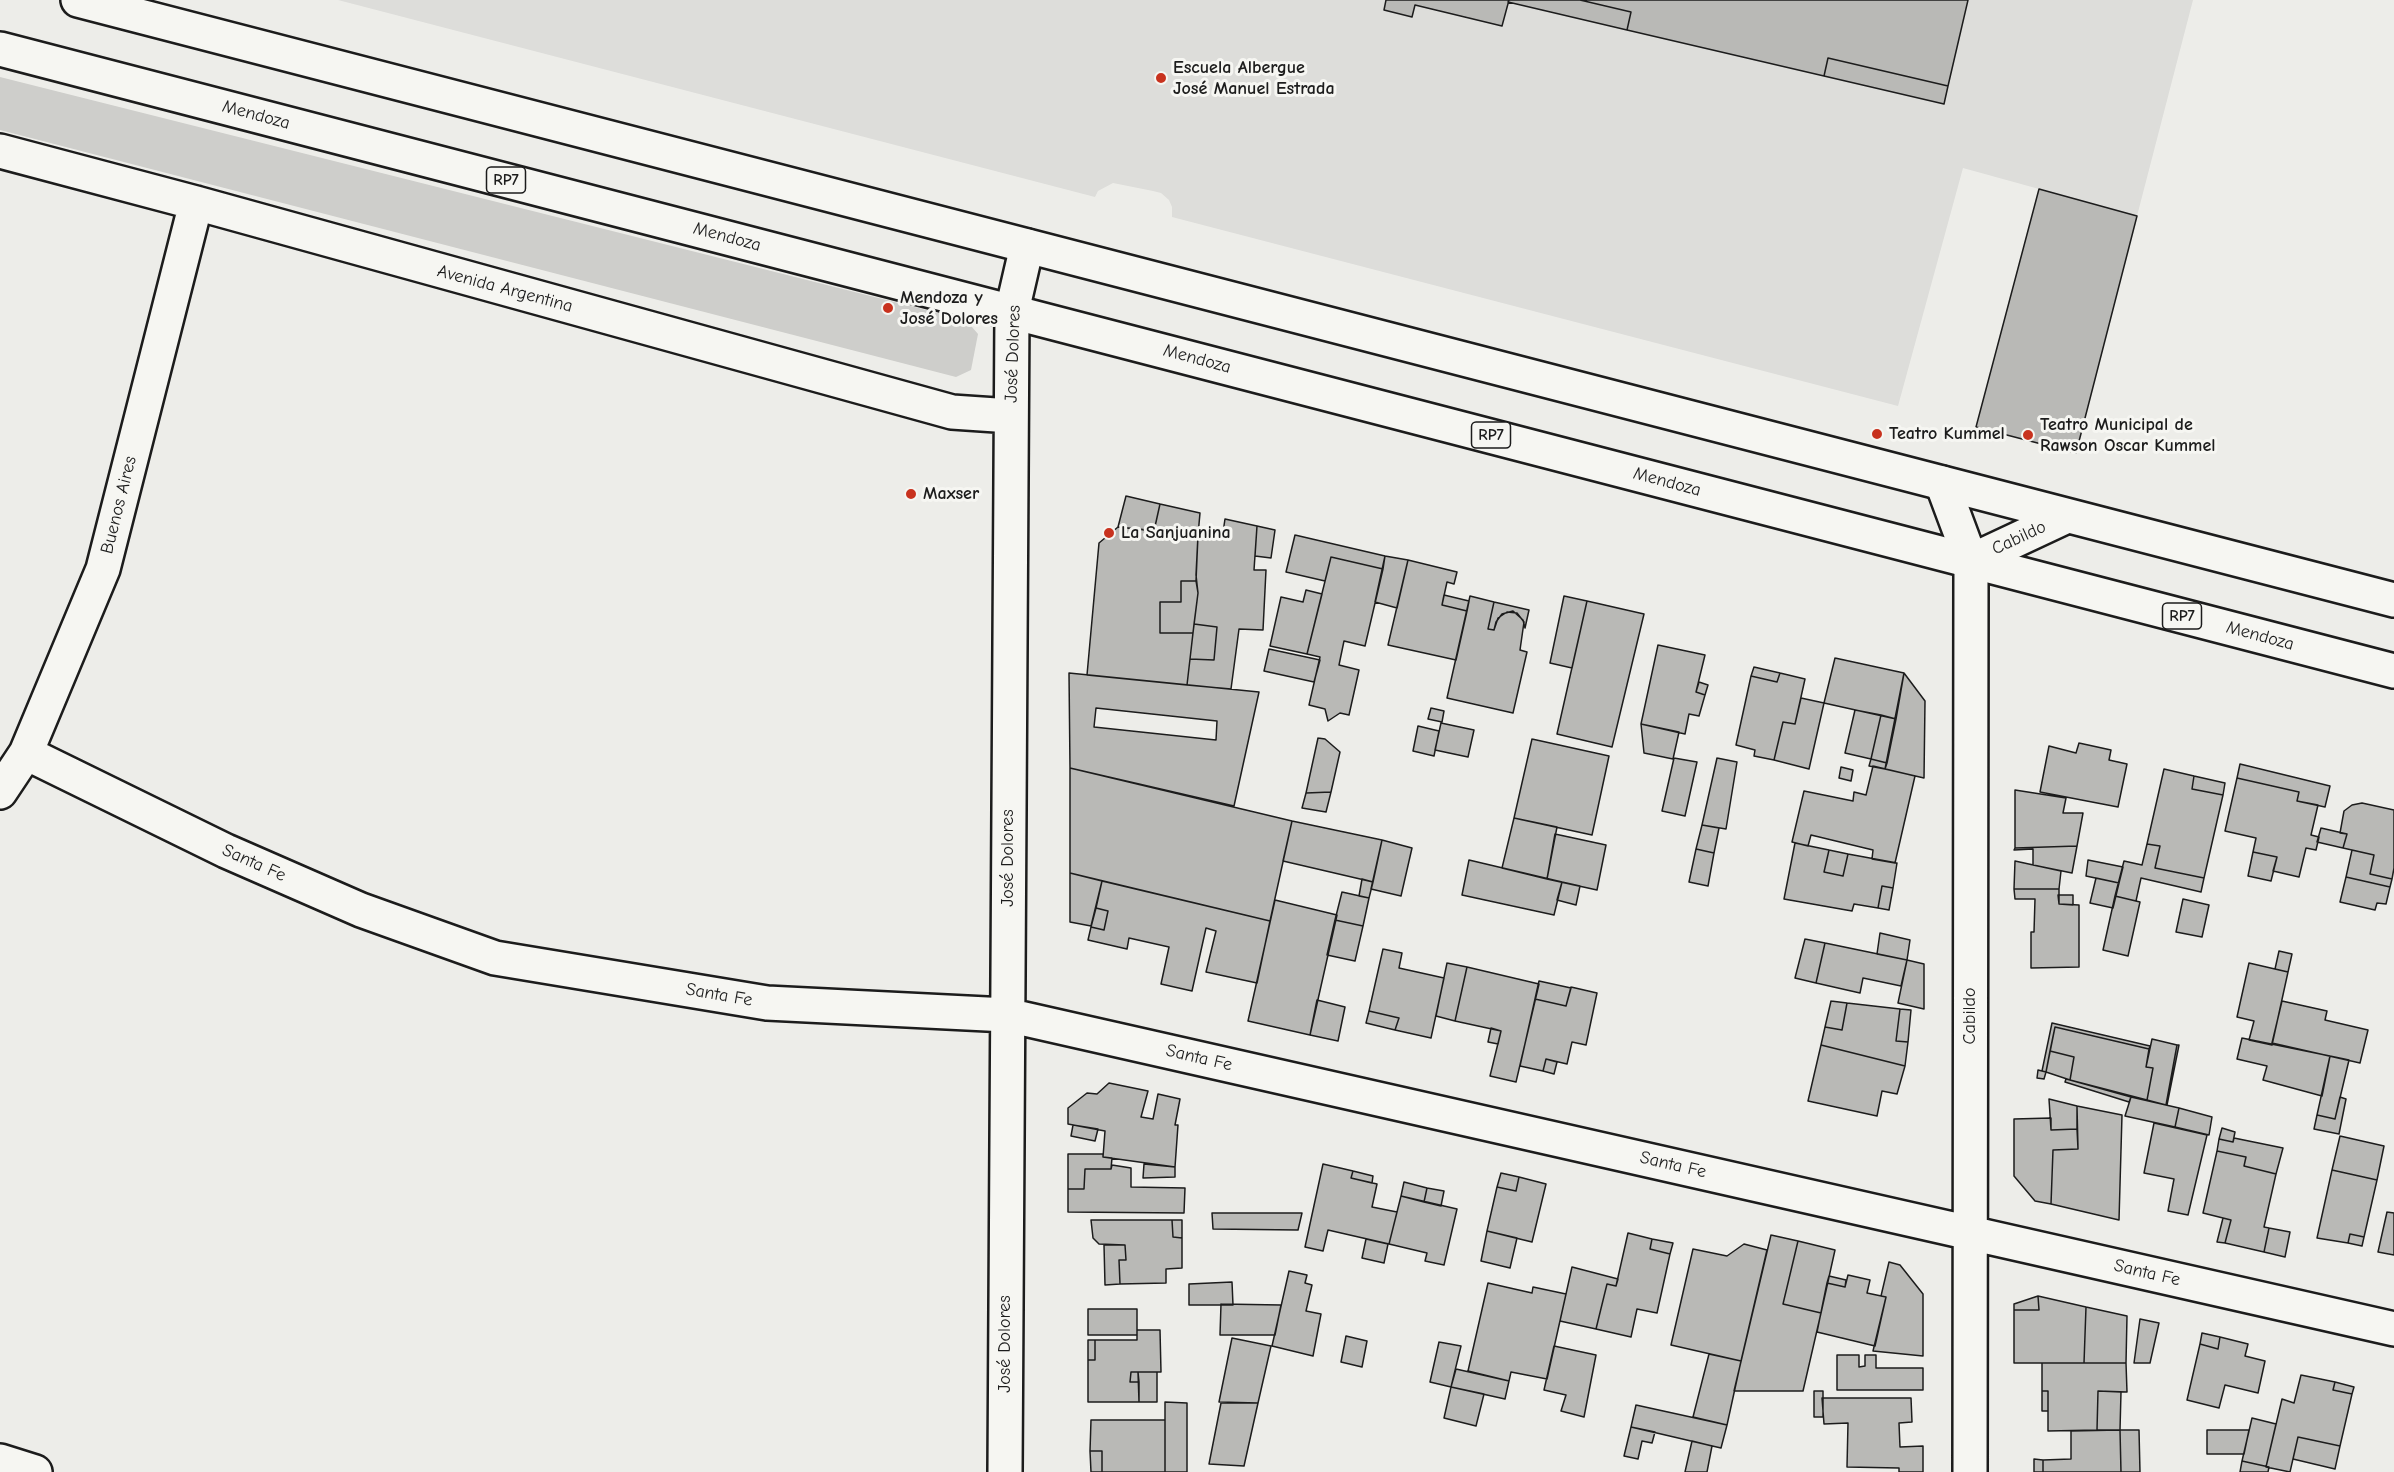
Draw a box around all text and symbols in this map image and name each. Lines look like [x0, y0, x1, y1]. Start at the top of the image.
place label: Escuela Albergue José Manuel Estrada [1173, 57, 1335, 100]
marker: Escuela Albergue José Manuel Estrada [1154, 71, 1168, 85]
street label: Mendoza [220, 96, 292, 134]
road number: RP7 [486, 167, 526, 193]
street label: Mendoza [691, 218, 763, 256]
street label: Avenida Argentina [435, 261, 575, 317]
place label: Mendoza y José Dolores [900, 287, 998, 330]
marker: Mendoza y José Dolores [881, 301, 895, 315]
street label: José Dolores [1001, 305, 1025, 403]
street label: Mendoza [1161, 340, 1233, 378]
place label: Teatro Municipal de Rawson Oscar Kummel [2040, 414, 2216, 456]
road number: RP7 [1472, 422, 1510, 448]
place label: Teatro Kummel [1889, 423, 2005, 445]
marker: Teatro Kummel [1870, 427, 1884, 441]
marker: Teatro Municipal de Rawson Oscar Kummel [2021, 428, 2035, 442]
street label: Buenos Aires [96, 454, 142, 556]
street label: Mendoza [1631, 463, 1703, 501]
place label: Maxser [923, 483, 979, 505]
marker: Maxser [904, 487, 918, 501]
street label: Cabildo [1989, 516, 2049, 560]
place label: La Sanjuanina [1121, 522, 1231, 544]
marker: La Sanjuanina [1102, 526, 1116, 540]
road number: RP7 [2162, 603, 2202, 629]
street label: Mendoza [2224, 617, 2296, 655]
street label: José Dolores [997, 809, 1019, 907]
street label: Santa Fe [219, 839, 289, 887]
street label: Santa Fe [684, 979, 754, 1011]
street label: Cabildo [1959, 987, 1981, 1045]
street label: Santa Fe [1164, 1040, 1234, 1076]
street label: Santa Fe [1638, 1147, 1708, 1183]
street label: Santa Fe [2112, 1255, 2182, 1291]
street label: José Dolores [994, 1295, 1016, 1393]

